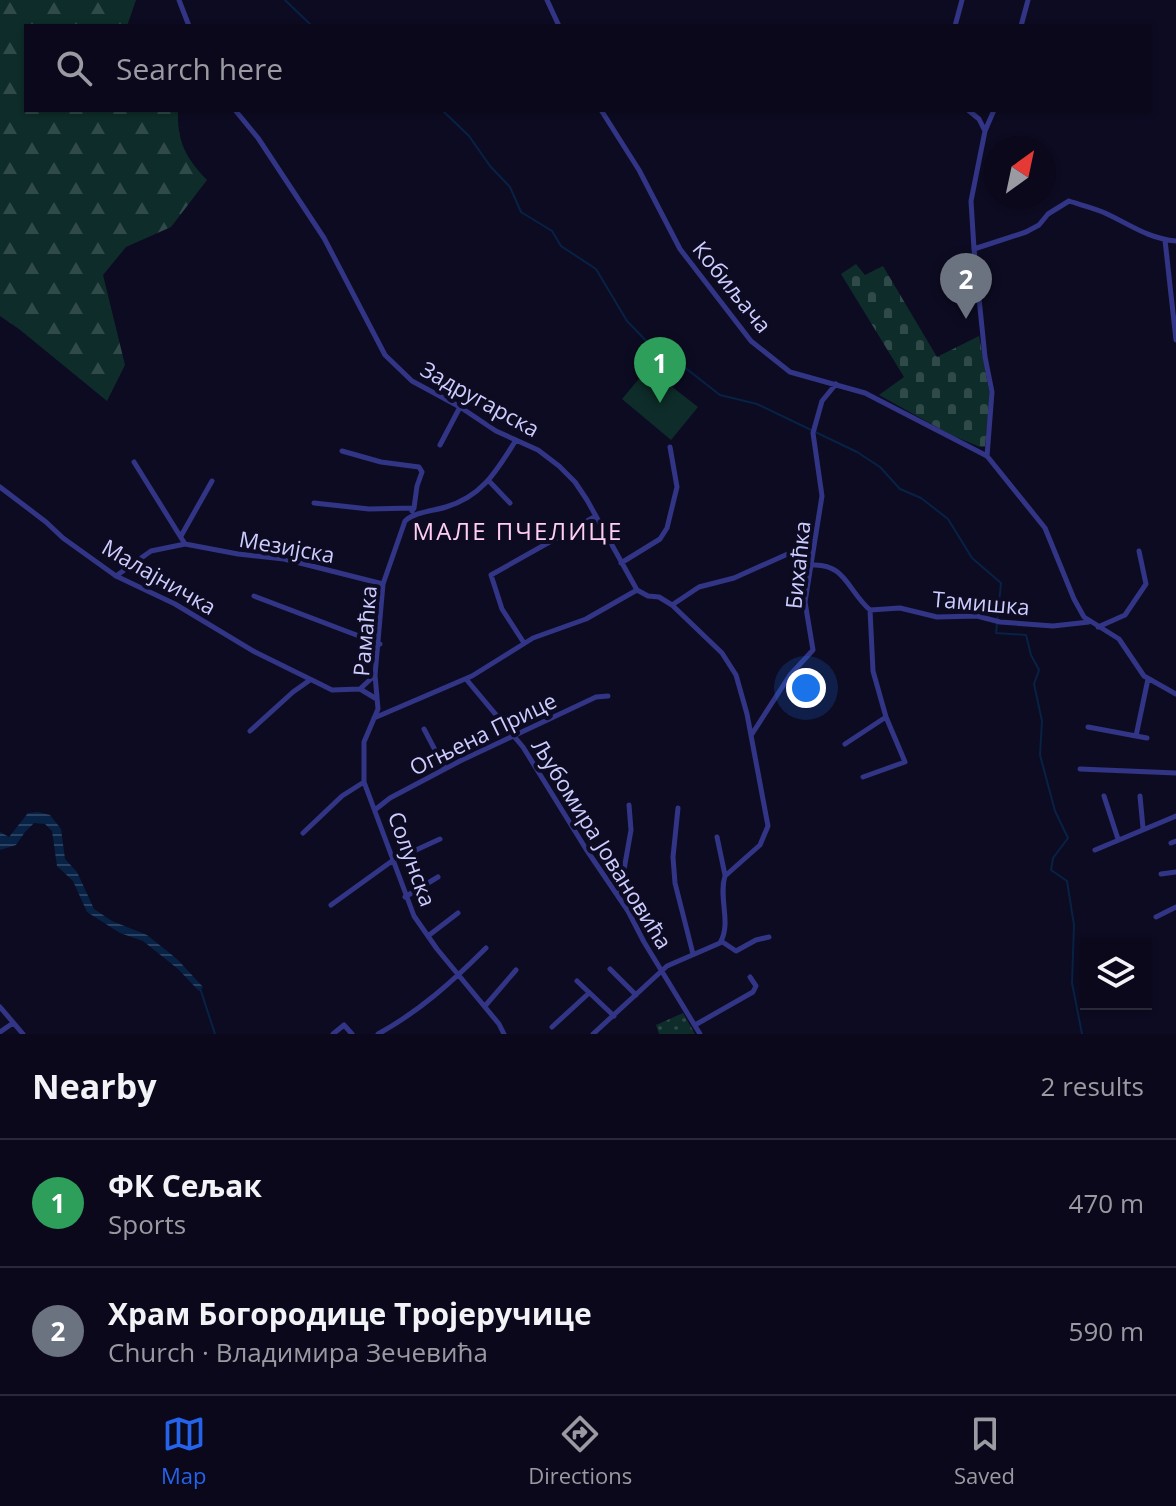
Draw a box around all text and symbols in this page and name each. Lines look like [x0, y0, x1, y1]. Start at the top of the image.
search box [24, 24, 1152, 112]
icon: search [52, 46, 96, 90]
text: Search here [116, 48, 283, 89]
north arrow [984, 136, 1056, 208]
street label: Кобиљача [687, 234, 779, 339]
pin: 2 [940, 253, 992, 319]
pin: 1 [634, 337, 686, 403]
street label: Задругарска [416, 353, 545, 443]
district label: МАЛЕ ПЧЕЛИЦЕ [413, 514, 623, 547]
street label: Бихаћка [777, 519, 817, 610]
street label: Мезијска [237, 523, 337, 569]
street label: Малајничка [97, 531, 222, 621]
street label: Тамишка [931, 583, 1031, 621]
street label: Рамаћка [345, 584, 383, 678]
your location [786, 668, 826, 708]
street label: Огњена Прице [404, 685, 561, 782]
street label: Љубомира Јовановића [526, 733, 680, 954]
street label: Солунска [382, 807, 444, 910]
map controls [1080, 938, 1152, 1010]
button: layers [1080, 938, 1152, 1010]
text: Nearby [32, 1063, 157, 1109]
text: 2 results [1041, 1068, 1144, 1104]
text: ФК Сељак [108, 1165, 262, 1206]
text: 1 [51, 1185, 65, 1221]
text: 470 m [1069, 1185, 1144, 1221]
text: Sports [108, 1206, 186, 1242]
text: Храм Богородице Тројеручице [108, 1293, 592, 1334]
text: 2 [51, 1313, 65, 1349]
text: 590 m [1069, 1313, 1144, 1349]
text: Church · Владимира Зечевића [108, 1334, 488, 1370]
tab: Map [161, 1412, 206, 1490]
tab: Directions [528, 1412, 632, 1490]
tab: Saved [954, 1412, 1015, 1490]

